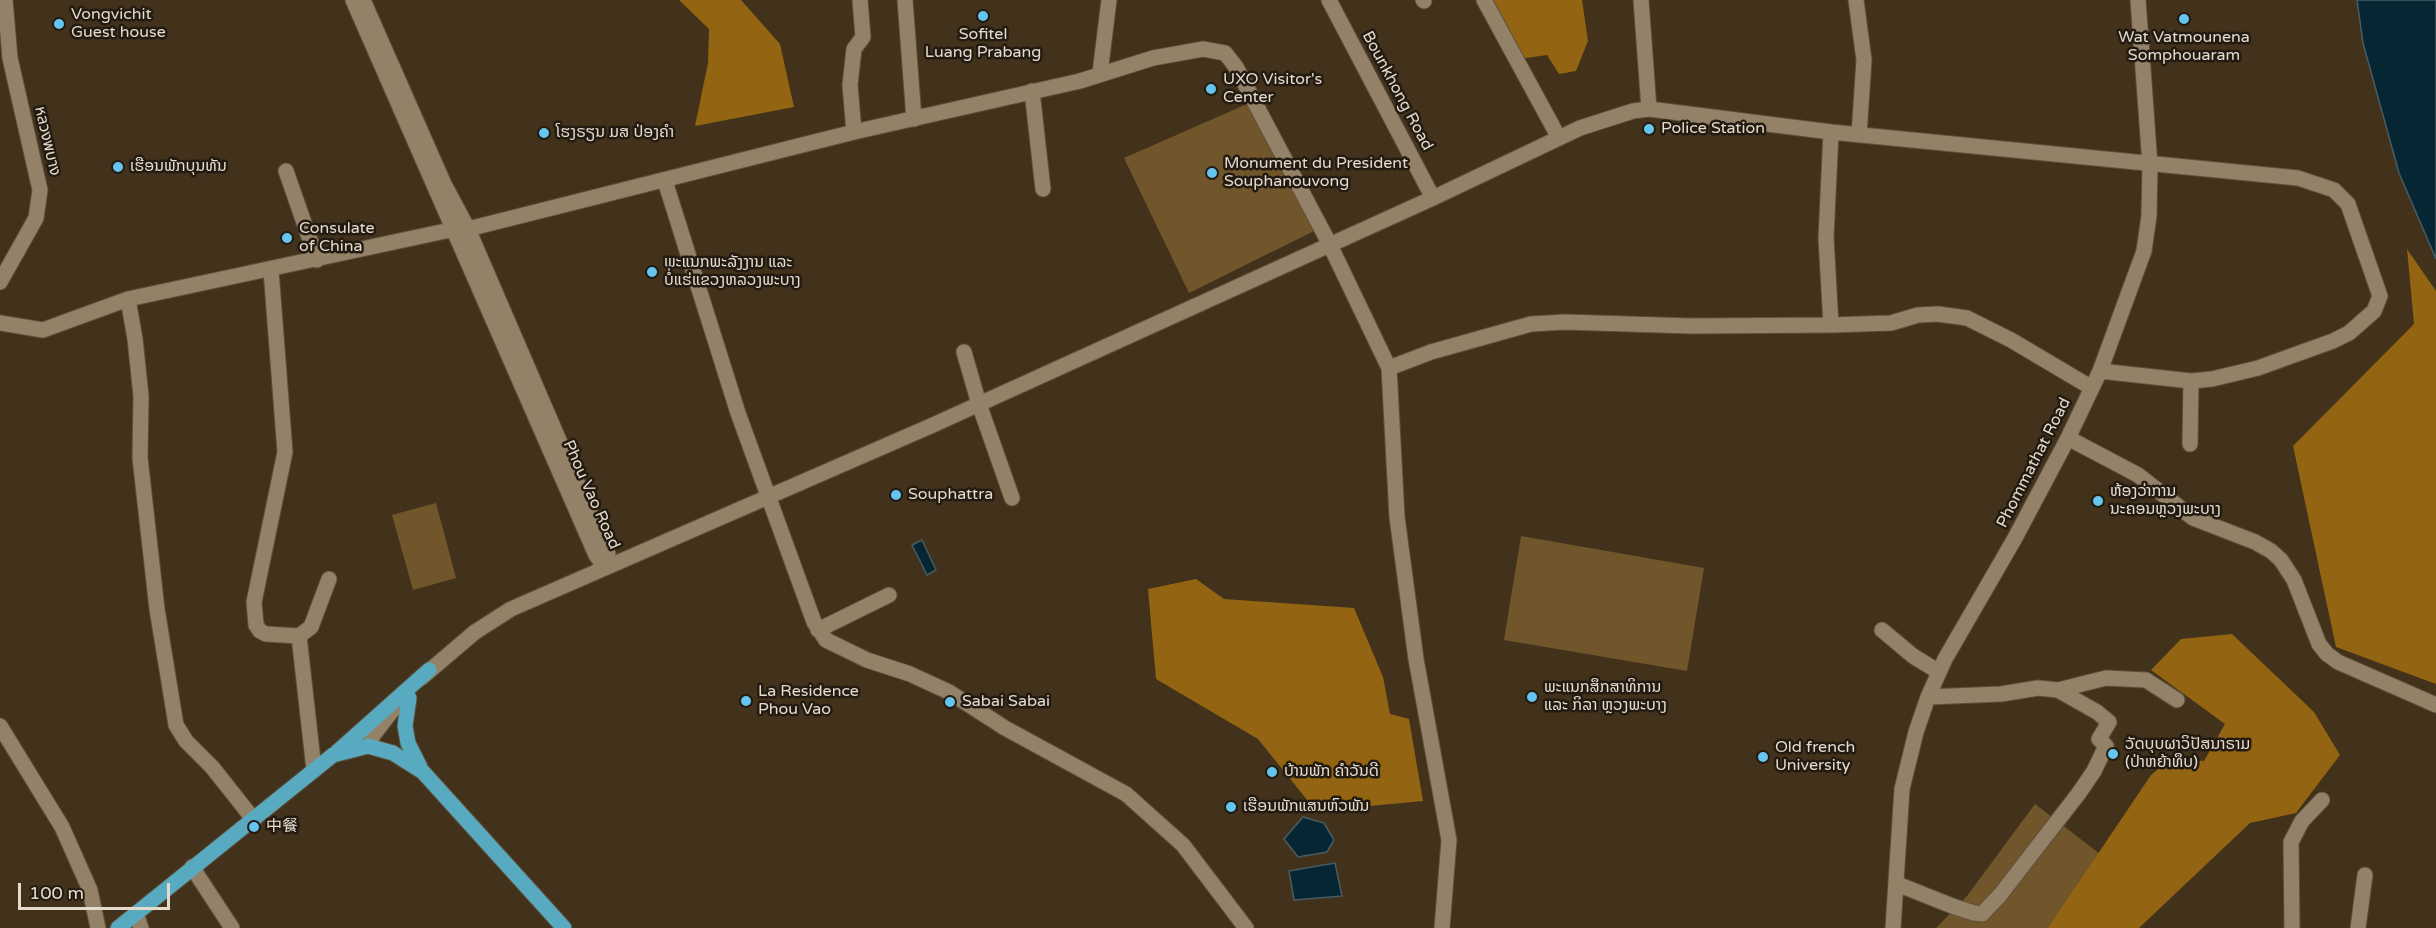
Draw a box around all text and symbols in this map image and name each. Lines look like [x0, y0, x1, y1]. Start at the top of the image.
place label: Vongvichit Guest house [71, 5, 166, 43]
marker: Sofitel Luang Prabang [976, 9, 990, 23]
marker: Wat Vatmounena Somphouaram [2177, 12, 2191, 26]
marker: Vongvichit Guest house [52, 17, 66, 31]
place label: Sofitel Luang Prabang [925, 25, 1041, 63]
street label: Bounkhong Road [1357, 28, 1437, 154]
place label: Wat Vatmounena Somphouaram [2118, 28, 2250, 66]
place label: UXO Visitor's Center [1223, 70, 1322, 108]
marker: UXO Visitor's Center [1204, 82, 1218, 96]
street label: หลวงพบาง [30, 104, 64, 178]
place label: Police Station [1661, 119, 1765, 139]
marker: Police Station [1642, 122, 1656, 136]
place label: ໂຮງຣຽນ ມສ ປ່ອງຄຳ [556, 123, 674, 143]
marker: ໂຮງຣຽນ ມສ ປ່ອງຄຳ [537, 126, 551, 140]
place label: Monument du President Souphanouvong [1224, 154, 1408, 192]
place label: ເຮືອນພັກບຸນທັນ [130, 157, 227, 177]
marker: ເຮືອນພັກບຸນທັນ [111, 160, 125, 174]
marker: Monument du President Souphanouvong [1205, 166, 1219, 180]
place label: Consulate of China [299, 219, 375, 257]
marker: Consulate of China [280, 231, 294, 245]
place label: ພະແນກພະລັງງານ ແລະ ບໍ່ແຮ່ແຂວງຫລວງພະບາງ [664, 253, 801, 291]
marker: ພະແນກພະລັງງານ ແລະ ບໍ່ແຮ່ແຂວງຫລວງພະບາງ [645, 265, 659, 279]
street label: Phommathat Road [1993, 395, 2075, 531]
street label: Phou Vao Road [558, 437, 624, 553]
place label: ຫ້ອງວ່າການ ນະຄອນຫຼວງພະບາງ [2110, 482, 2221, 520]
place label: Souphattra [908, 485, 993, 505]
marker: Souphattra [889, 488, 903, 502]
marker: ຫ້ອງວ່າການ ນະຄອນຫຼວງພະບາງ [2091, 494, 2105, 508]
place label: ພະແນກສຶກສາທິການ ແລະ ກິລາ ຫຼວງພະບາງ [1544, 678, 1667, 716]
place label: La Residence Phou Vao [758, 682, 859, 720]
marker: ພະແນກສຶກສາທິການ ແລະ ກິລາ ຫຼວງພະບາງ [1525, 690, 1539, 704]
place label: Sabai Sabai [962, 692, 1050, 712]
marker: La Residence Phou Vao [739, 694, 753, 708]
marker: Sabai Sabai [943, 695, 957, 709]
place label: ວັດບຸບຜາວິປັສນາຣາມ (ປ່າຫຍ້າທຶບ) [2125, 735, 2250, 773]
place label: Old french University [1775, 738, 1855, 776]
marker: ວັດບຸບຜາວິປັສນາຣາມ (ປ່າຫຍ້າທຶບ) [2106, 747, 2120, 761]
marker: Old french University [1756, 750, 1770, 764]
place label: ບ້ານພັກ ຄໍາວັນດີ [1284, 762, 1379, 782]
marker: ບ້ານພັກ ຄໍາວັນດີ [1265, 765, 1279, 779]
place label: ເຮືອນພັກແສນຫົວພັນ [1243, 797, 1369, 817]
marker: ເຮືອນພັກແສນຫົວພັນ [1224, 800, 1238, 814]
place label: 中餐 [266, 817, 298, 837]
marker: 中餐 [247, 820, 261, 834]
scale bar [21, 871, 172, 909]
text: 100 m [29, 882, 84, 904]

